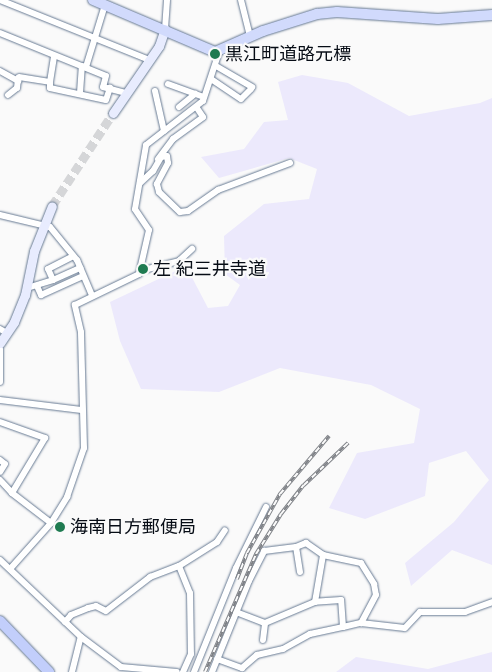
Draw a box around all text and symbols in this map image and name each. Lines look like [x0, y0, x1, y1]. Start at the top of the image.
place label: 黒江町道路元標 [225, 43, 351, 65]
marker: 黒江町道路元標 [209, 48, 221, 60]
place label: 左 紀三井寺道 [153, 258, 266, 280]
marker: 左 紀三井寺道 [137, 263, 149, 275]
place label: 海南日方郵便局 [70, 516, 196, 538]
marker: 海南日方郵便局 [54, 521, 66, 533]

